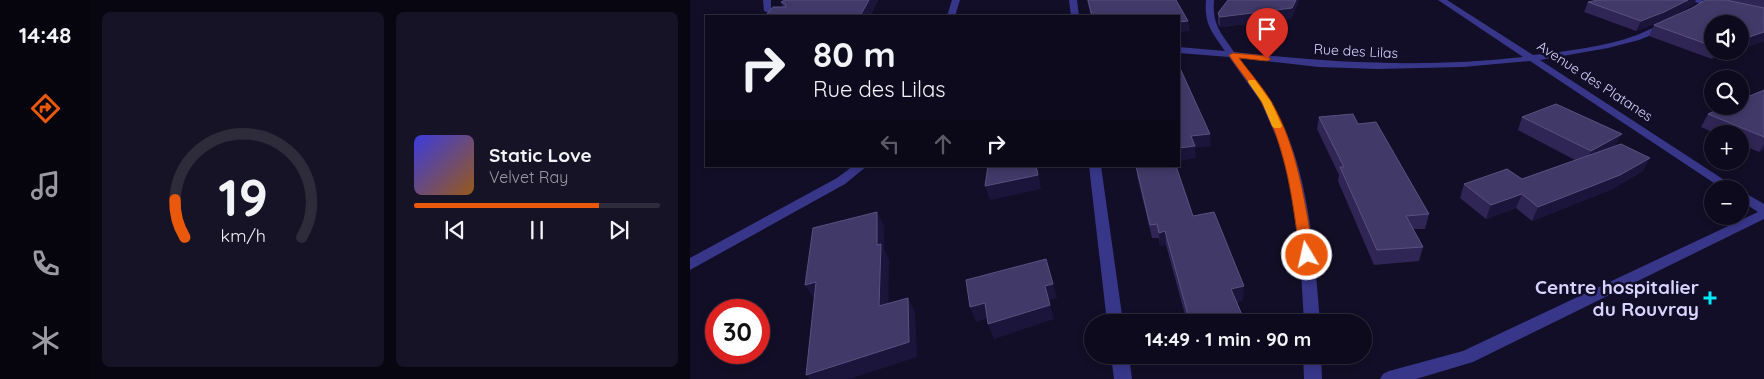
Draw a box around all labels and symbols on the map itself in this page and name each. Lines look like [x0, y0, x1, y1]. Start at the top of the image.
pin [1246, 8, 1288, 59]
street label: Avenue des Platanes [1534, 37, 1656, 125]
street label: Rue des Lilas [1313, 40, 1399, 62]
position arrow [1280, 228, 1332, 280]
place label: Centre hospitalier du Rouvray [1535, 275, 1699, 321]
marker: Centre hospitalier du Rouvray [1703, 291, 1717, 305]
speed limit sign: 30 [705, 299, 770, 364]

